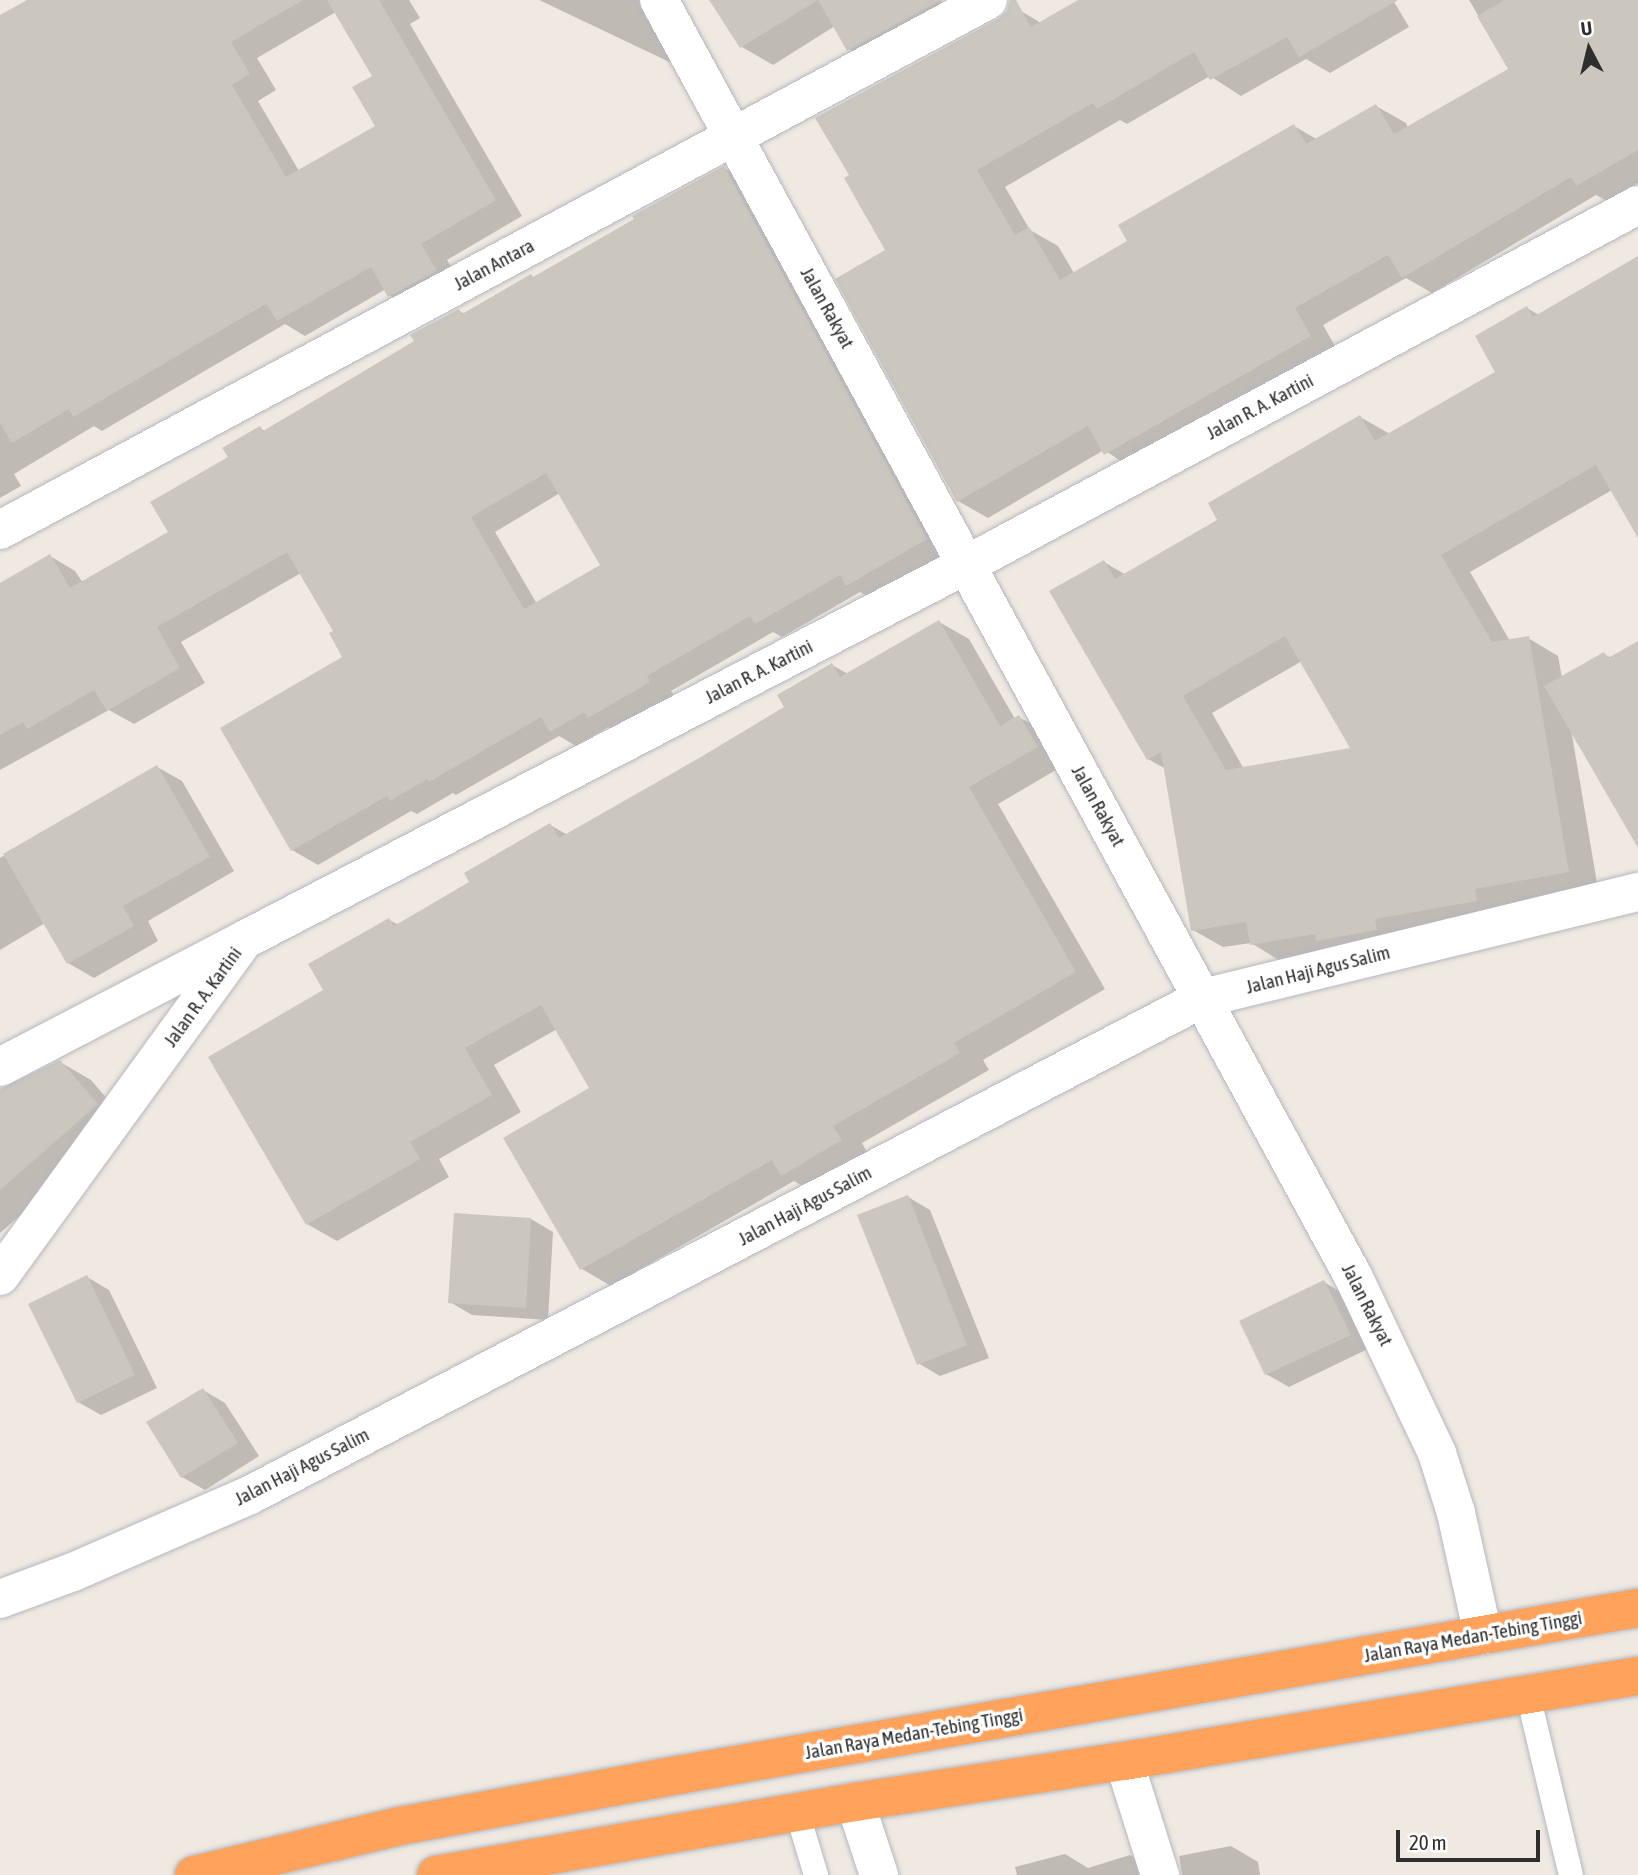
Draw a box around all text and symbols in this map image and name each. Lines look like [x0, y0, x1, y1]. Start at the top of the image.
north arrow [1554, 14, 1624, 84]
text: U [1580, 17, 1593, 40]
street label: Jalan Antara [450, 234, 538, 296]
street label: Jalan Rakyat [795, 263, 859, 353]
street label: Jalan R. A. Kartini [1203, 369, 1317, 445]
street label: Jalan R. A. Kartini [701, 635, 817, 709]
street label: Jalan Rakyat [1066, 761, 1130, 851]
street label: Jalan Haji Agus Salim [1244, 941, 1392, 999]
street label: Jalan R. A. Kartini [159, 943, 247, 1051]
street label: Jalan Haji Agus Salim [734, 1161, 876, 1251]
street label: Jalan Rakyat [1337, 1260, 1397, 1350]
street label: Jalan Haji Agus Salim [231, 1423, 373, 1511]
street label: Jalan Raya Medan-Tebing Tinggi [1362, 1607, 1584, 1667]
street label: Jalan Raya Medan-Tebing Tinggi [803, 1704, 1025, 1764]
scale bar [1400, 1815, 1544, 1859]
text: 20 m [1409, 1830, 1447, 1854]

